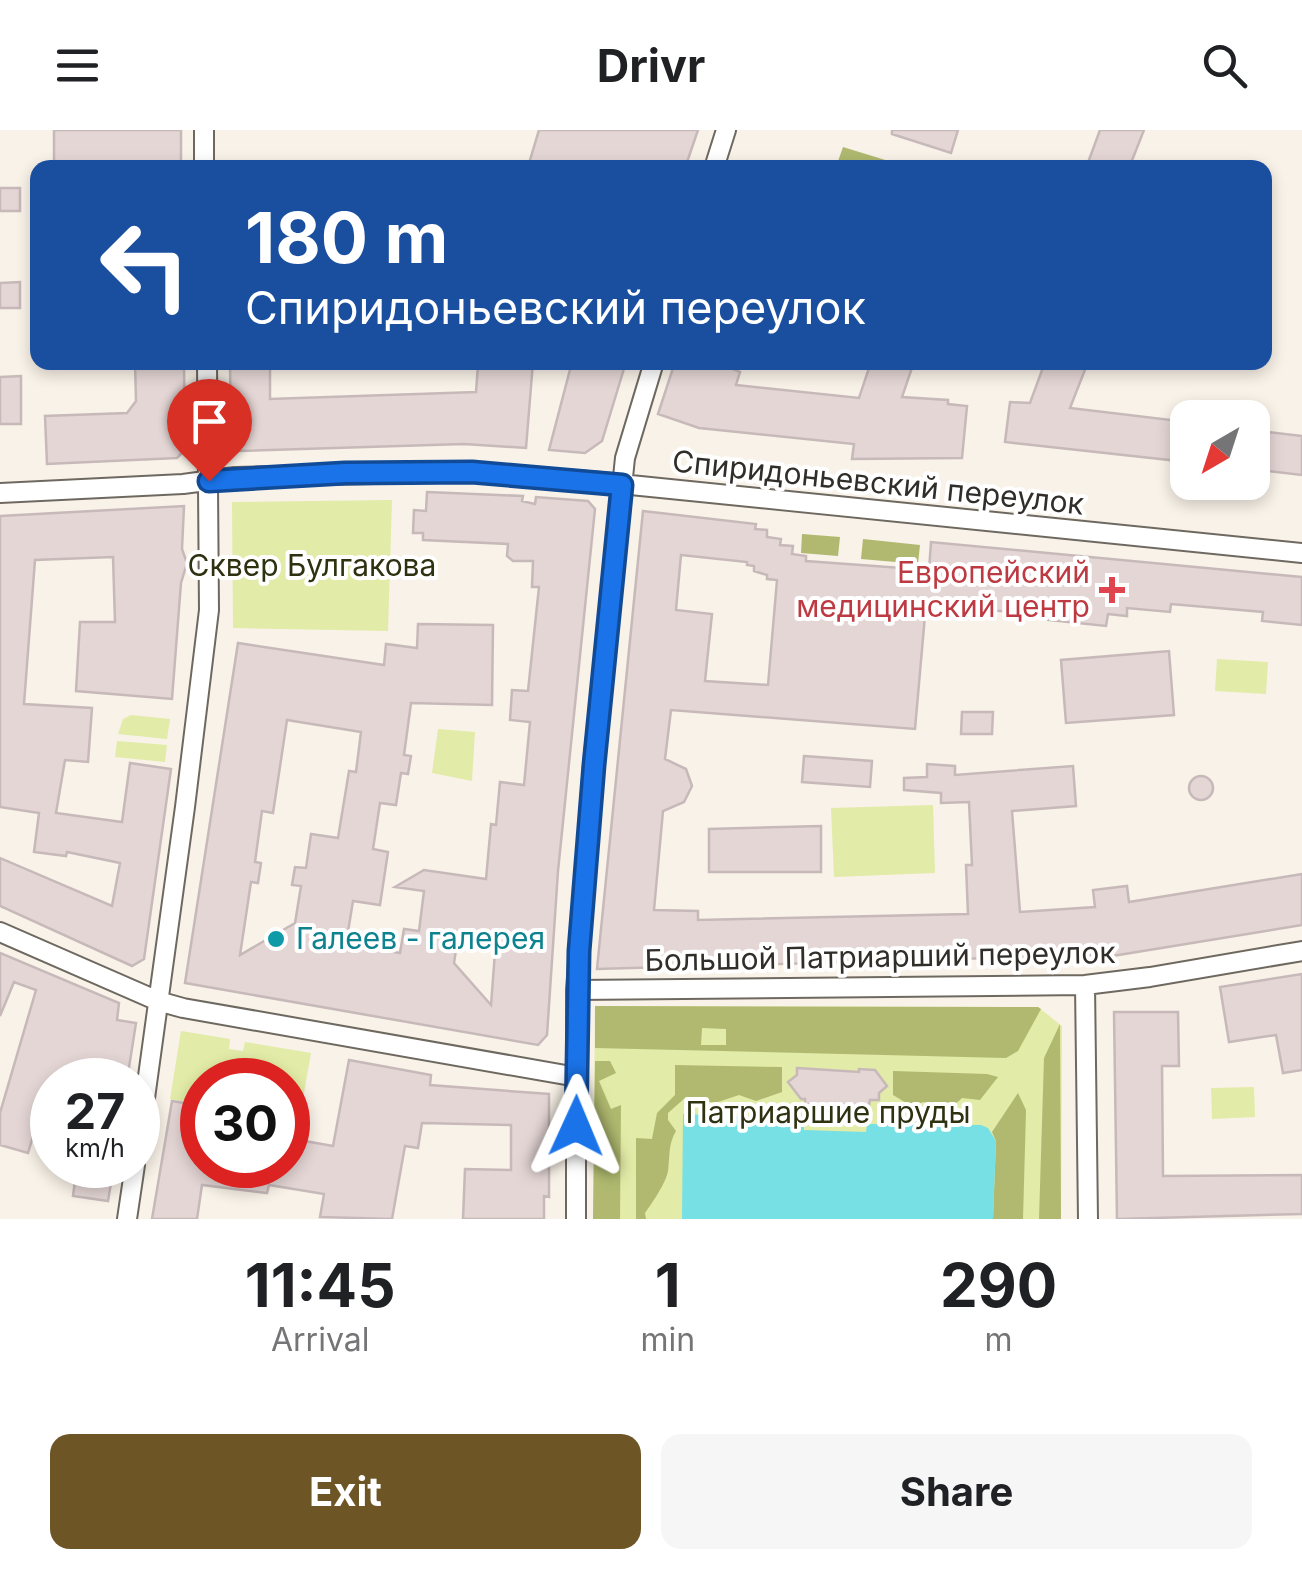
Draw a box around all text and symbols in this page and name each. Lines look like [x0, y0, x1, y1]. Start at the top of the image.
icon: menu [50, 38, 105, 93]
text: Drivr [597, 38, 705, 93]
icon: search [1197, 38, 1252, 93]
text: 180 m [245, 195, 448, 280]
icon: left [80, 200, 210, 330]
text: Спиридоньевский переулок [245, 280, 866, 335]
pin [167, 379, 252, 482]
icon: arrive [182, 394, 237, 449]
north arrow [1170, 400, 1270, 500]
map controls [1170, 400, 1270, 500]
street label: Спиридоньевский переулок [670, 442, 1086, 522]
park label: Сквер Булгакова [188, 547, 436, 583]
place label: Европейский медицинский центр [796, 554, 1090, 624]
marker: Европейский медицинский центр [1099, 577, 1125, 603]
place label: Галеев - галерея [296, 920, 545, 956]
marker: Галеев - галерея [265, 928, 287, 950]
street label: Большой Патриарший переулок [644, 934, 1116, 978]
speed limit sign: 30 [180, 1058, 310, 1188]
position arrow [524, 1074, 628, 1178]
text: 27 [65, 1081, 125, 1141]
park label: Патриаршие пруды [685, 1094, 971, 1130]
text: km/h [65, 1133, 125, 1163]
text: 11:45 [245, 1249, 396, 1321]
text: 1 [655, 1249, 681, 1321]
text: 290 [940, 1249, 1057, 1321]
text: Arrival [271, 1320, 369, 1359]
text: min [640, 1320, 695, 1359]
text: m [985, 1320, 1013, 1359]
button: Exit [50, 1434, 641, 1549]
button: Share [661, 1434, 1252, 1549]

